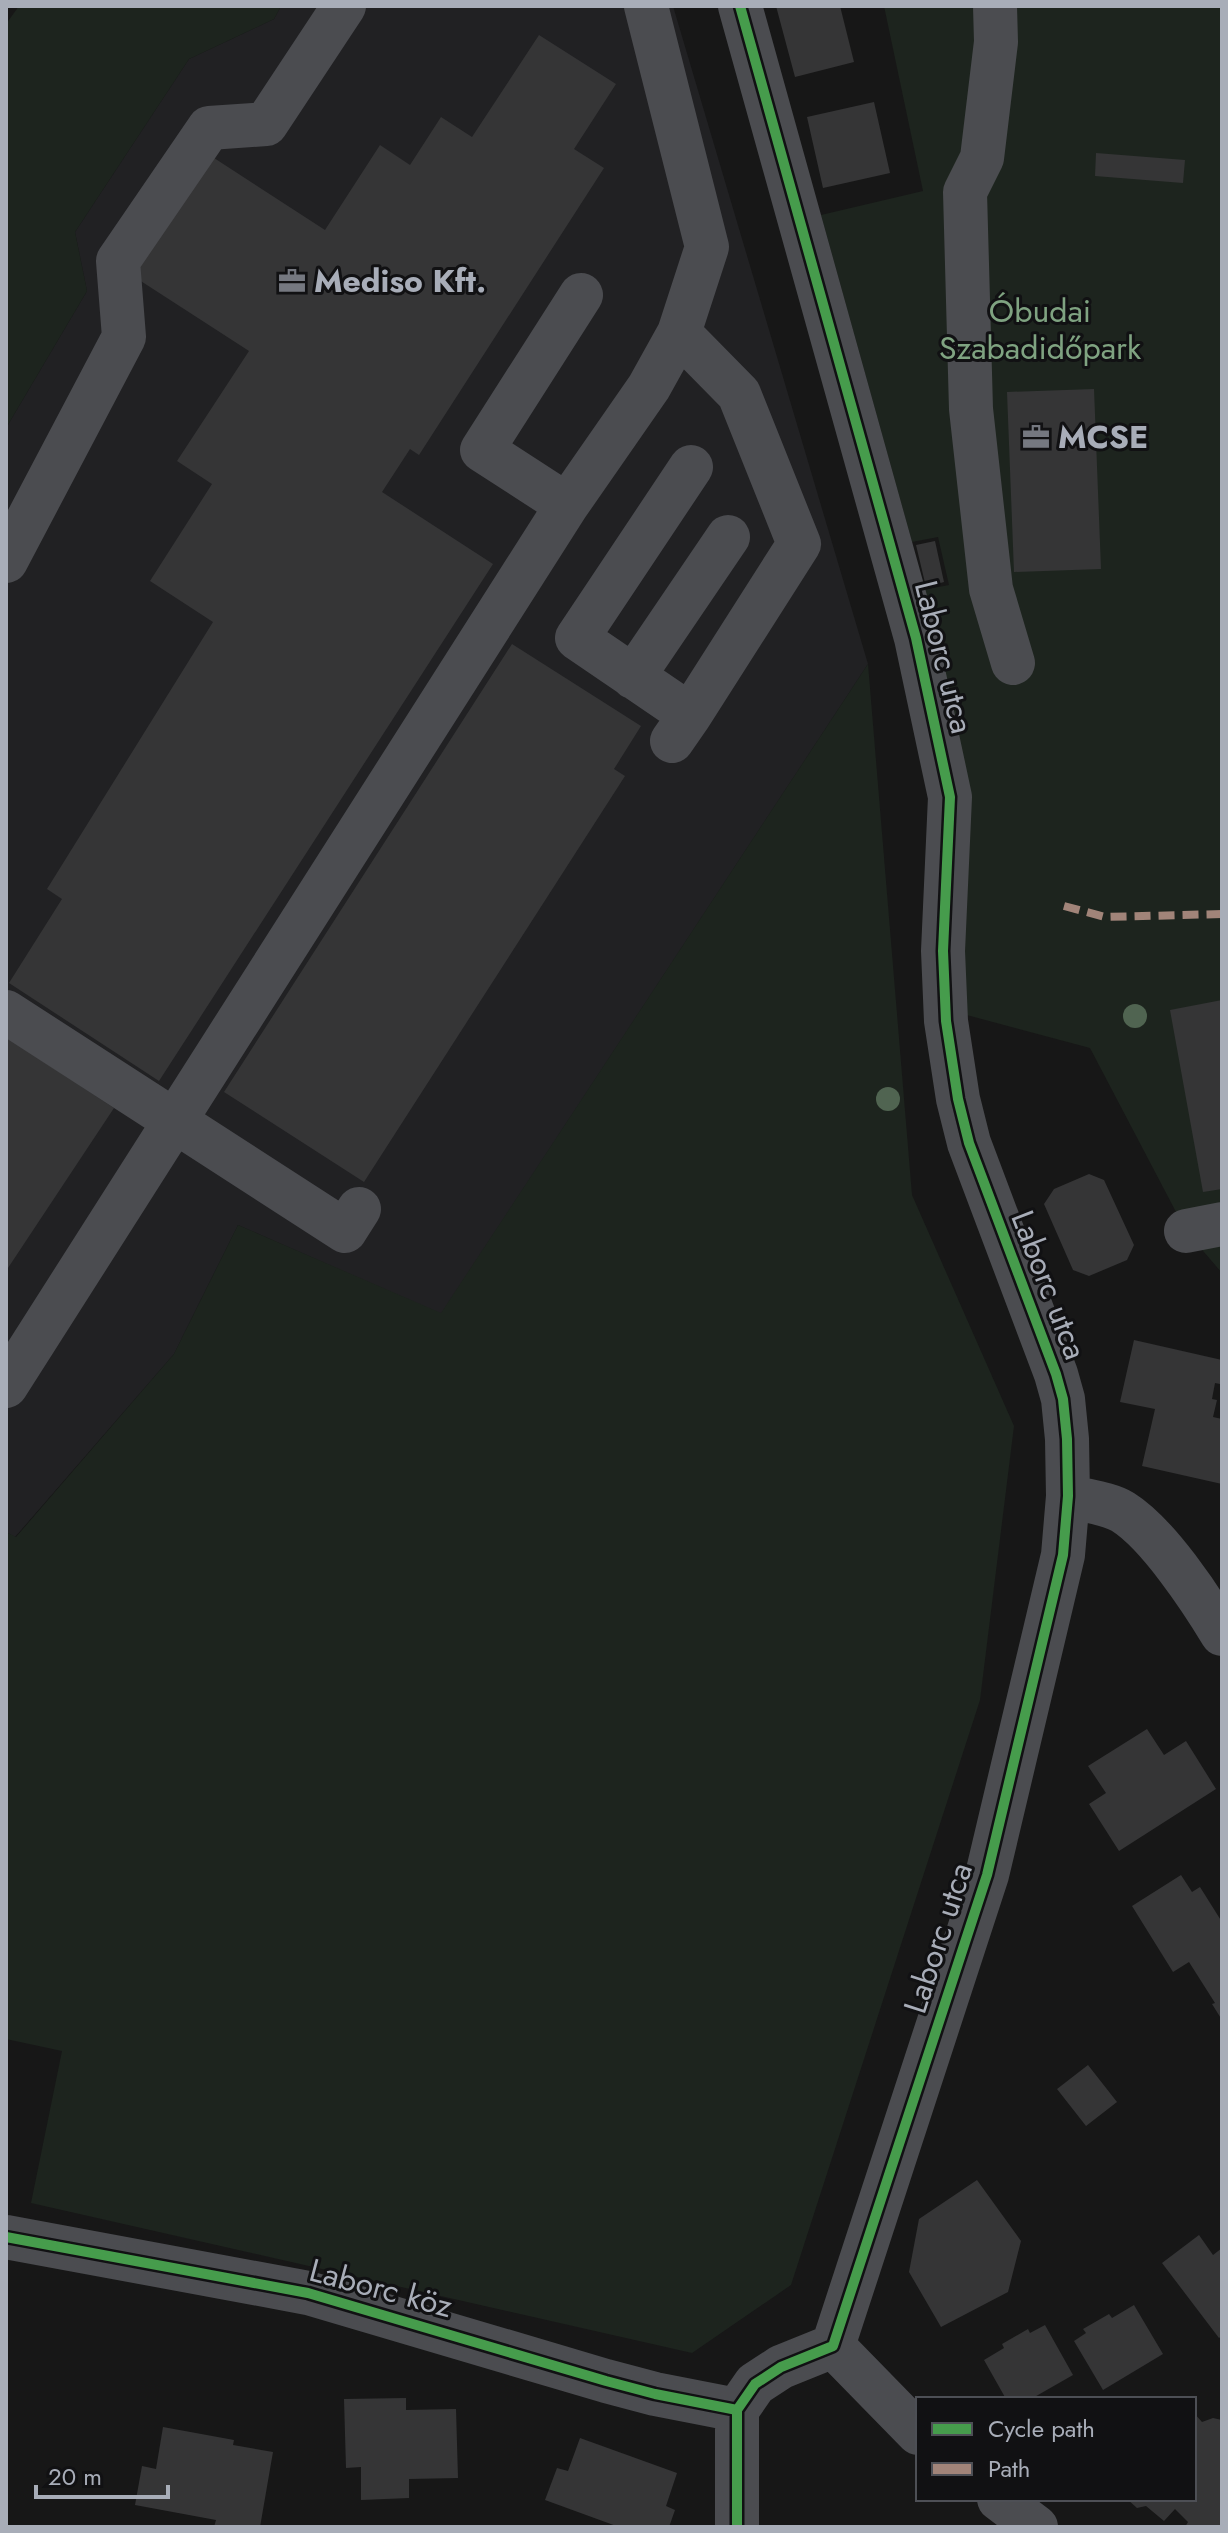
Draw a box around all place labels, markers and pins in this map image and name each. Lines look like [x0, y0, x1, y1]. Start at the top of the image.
place label: Mediso Kft. [314, 258, 486, 304]
office icon: Mediso Kft. [277, 266, 307, 296]
place label: MCSE [1058, 414, 1148, 460]
office icon: MCSE [1021, 422, 1051, 452]

